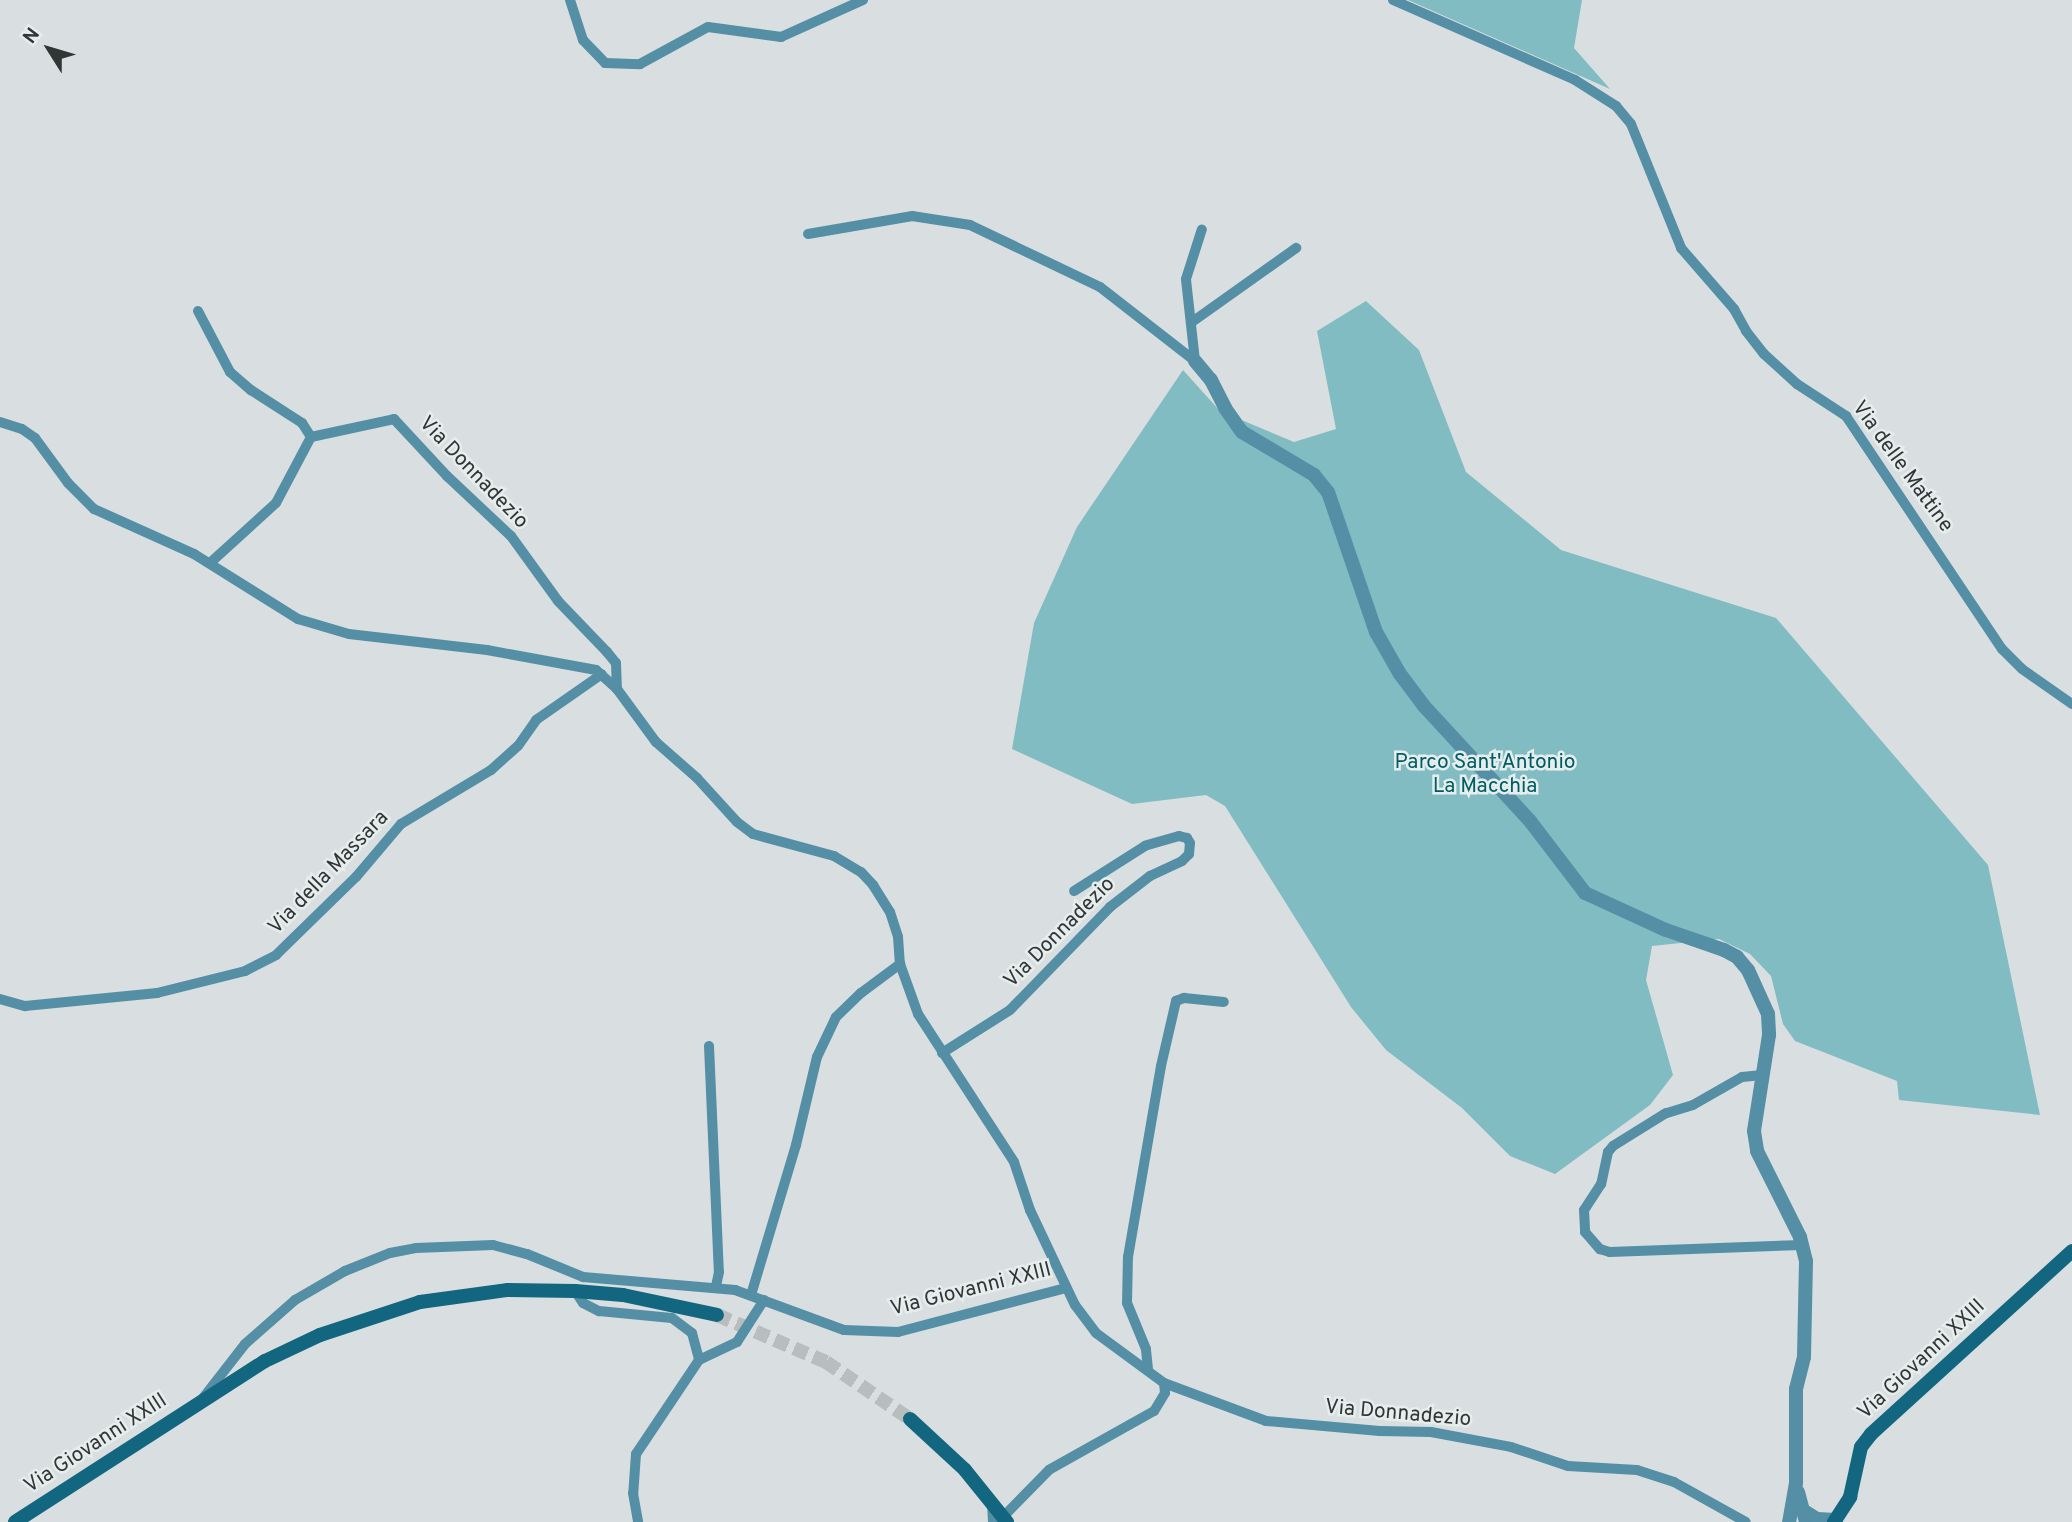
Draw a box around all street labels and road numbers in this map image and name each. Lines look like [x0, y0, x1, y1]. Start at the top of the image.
street label: Via delle Mattine [1846, 396, 1958, 538]
street label: Via Donnadezio [413, 411, 533, 535]
street label: Via della Massara [264, 806, 394, 940]
street label: Via Donnadezio [999, 872, 1121, 994]
street label: Via Giovanni XXIII [888, 1258, 1054, 1322]
street label: Via Giovanni XXIII [1853, 1295, 1991, 1425]
street label: Via Giovanni XXIII [20, 1389, 172, 1499]
street label: Via Donnadezio [1324, 1395, 1472, 1433]

